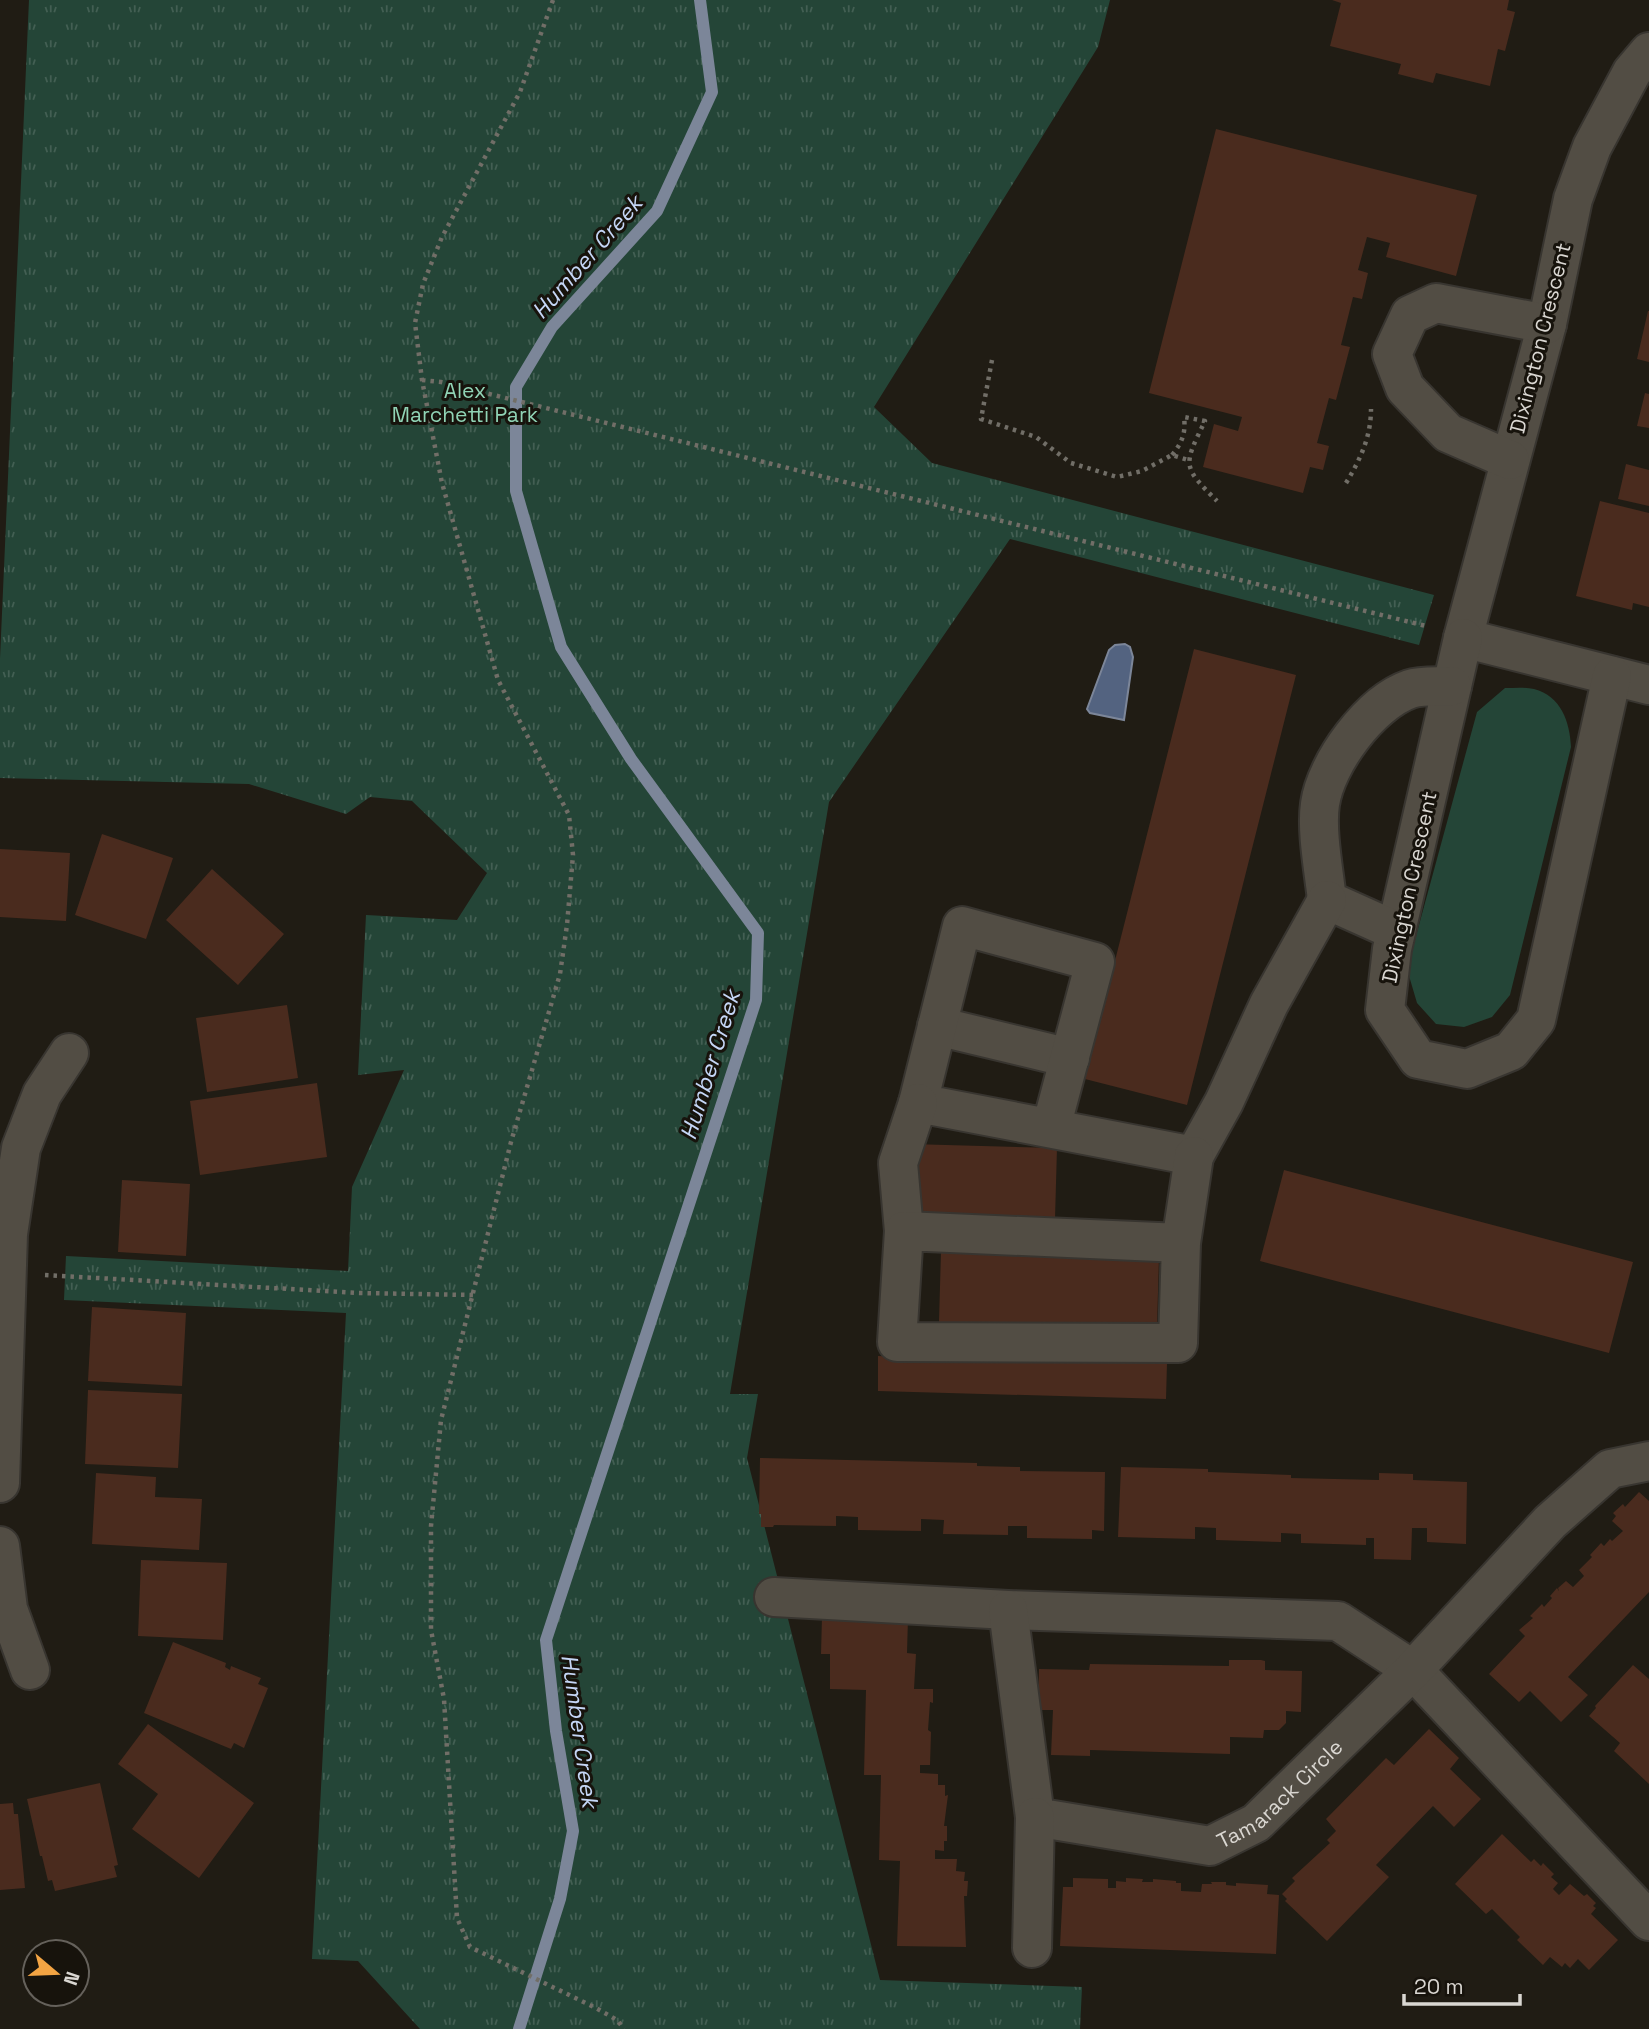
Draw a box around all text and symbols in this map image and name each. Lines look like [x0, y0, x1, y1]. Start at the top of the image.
water label: Humber Creek [525, 187, 651, 325]
street label: Dixington Crescent [1503, 240, 1577, 436]
park label: Alex Marchetti Park [392, 377, 538, 428]
street label: Dixington Crescent [1375, 789, 1443, 985]
water label: Humber Creek [673, 984, 748, 1143]
water label: Humber Creek [554, 1652, 606, 1812]
street label: Tamarack Circle [1212, 1733, 1348, 1854]
north arrow [21, 1938, 91, 2008]
scale bar [1404, 1962, 1520, 2006]
text: N [58, 1968, 85, 1988]
text: 20 m [1414, 1973, 1464, 2000]

